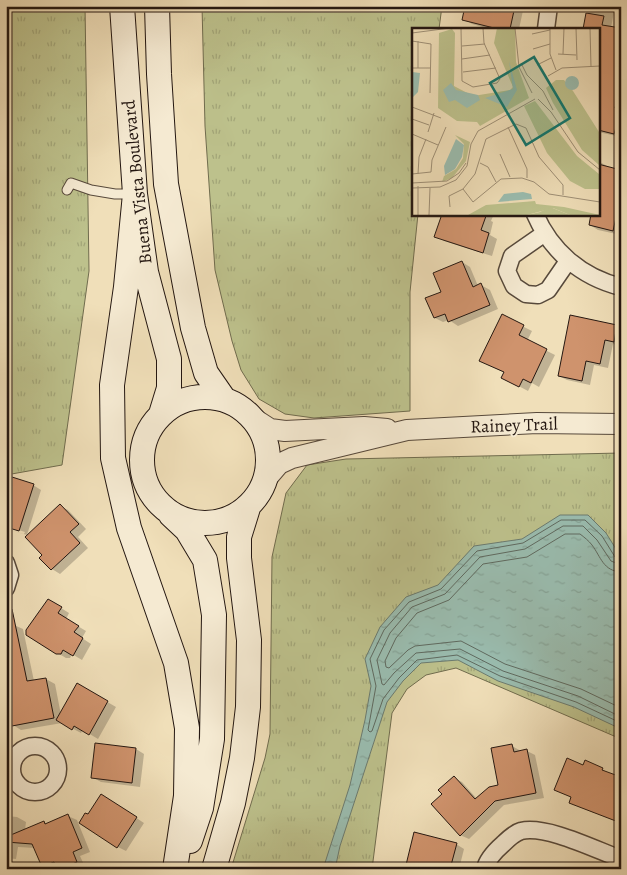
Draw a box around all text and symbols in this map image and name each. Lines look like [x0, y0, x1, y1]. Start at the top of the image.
inset map [412, 28, 600, 215]
street label: Buena Vista Boulevard [116, 98, 158, 265]
street label: Rainey Trail [470, 411, 559, 439]

